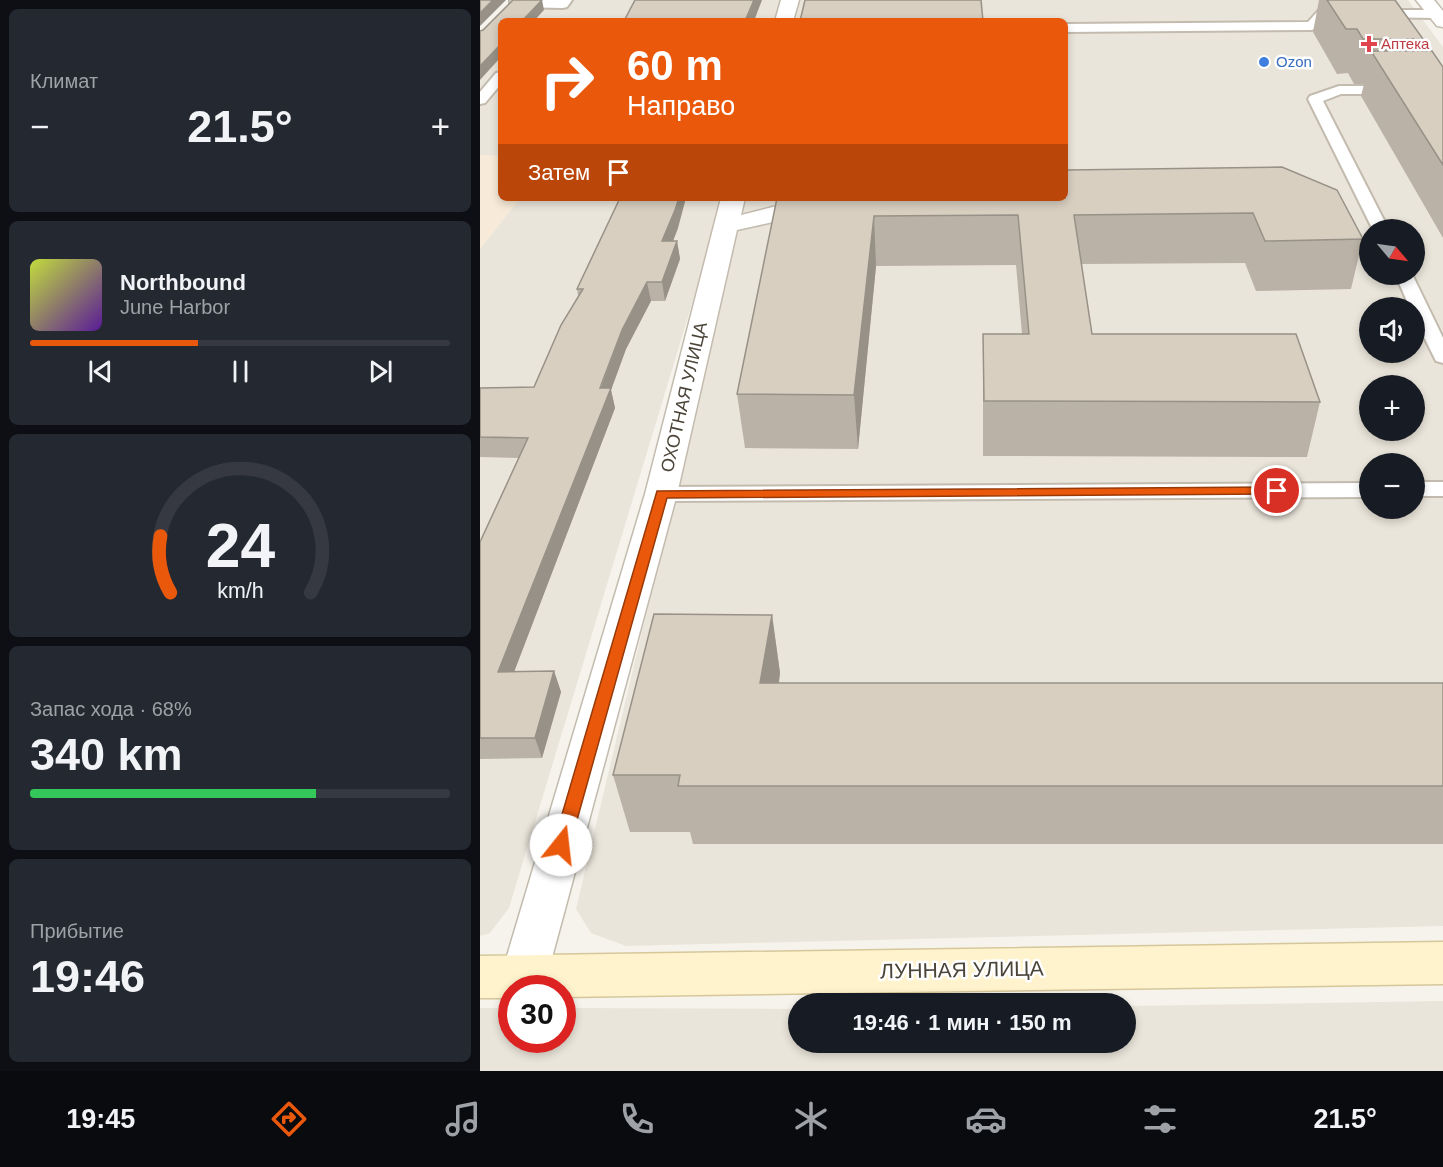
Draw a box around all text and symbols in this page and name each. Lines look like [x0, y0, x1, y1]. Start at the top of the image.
place label: Аптека [1381, 35, 1430, 52]
marker: Аптека [1362, 37, 1376, 51]
icon: right [528, 42, 606, 120]
text: 60 m [627, 42, 723, 89]
place label: Ozon [1276, 53, 1312, 70]
marker: Ozon [1257, 55, 1271, 69]
text: Климат [30, 70, 98, 92]
text: Направо [627, 91, 735, 121]
text: 21.5° [187, 101, 293, 152]
text: − [30, 108, 49, 145]
text: + [431, 108, 450, 145]
icon: arrive [602, 156, 635, 189]
text: Затем [528, 160, 590, 185]
north arrow [1359, 219, 1425, 285]
map controls [1359, 219, 1425, 519]
text: Northbound [120, 270, 246, 295]
text: June Harbor [120, 296, 230, 318]
button: sound [1359, 297, 1425, 363]
street label: ОХОТНАЯ УЛИЦА [657, 320, 711, 474]
icon: previous [84, 355, 117, 388]
icon: pause [224, 355, 257, 388]
icon: next [364, 355, 397, 388]
button: + [1359, 375, 1425, 441]
button: − [1359, 453, 1425, 519]
pin [1251, 465, 1302, 516]
icon: arrive [1260, 474, 1293, 507]
text: 24 [205, 511, 275, 580]
text: km/h [217, 579, 263, 603]
text: Запас хода · 68% [30, 698, 192, 720]
text: 340 km [30, 729, 183, 780]
position arrow [529, 813, 593, 877]
text: Прибытие [30, 920, 124, 942]
text: 19:46 [30, 951, 145, 1002]
street label: ЛУННАЯ УЛИЦА [880, 957, 1044, 982]
speed limit sign: 30 [498, 975, 576, 1053]
text: 19:46 · 1 мин · 150 m [852, 1010, 1072, 1035]
icon: directions [268, 1098, 310, 1140]
icon: music [442, 1098, 484, 1140]
icon: phone [616, 1098, 658, 1140]
icon: climate [790, 1098, 832, 1140]
icon: car [965, 1098, 1007, 1140]
icon: filters [1139, 1098, 1181, 1140]
text: 19:45 [66, 1104, 135, 1134]
text: 21.5° [1313, 1104, 1377, 1134]

